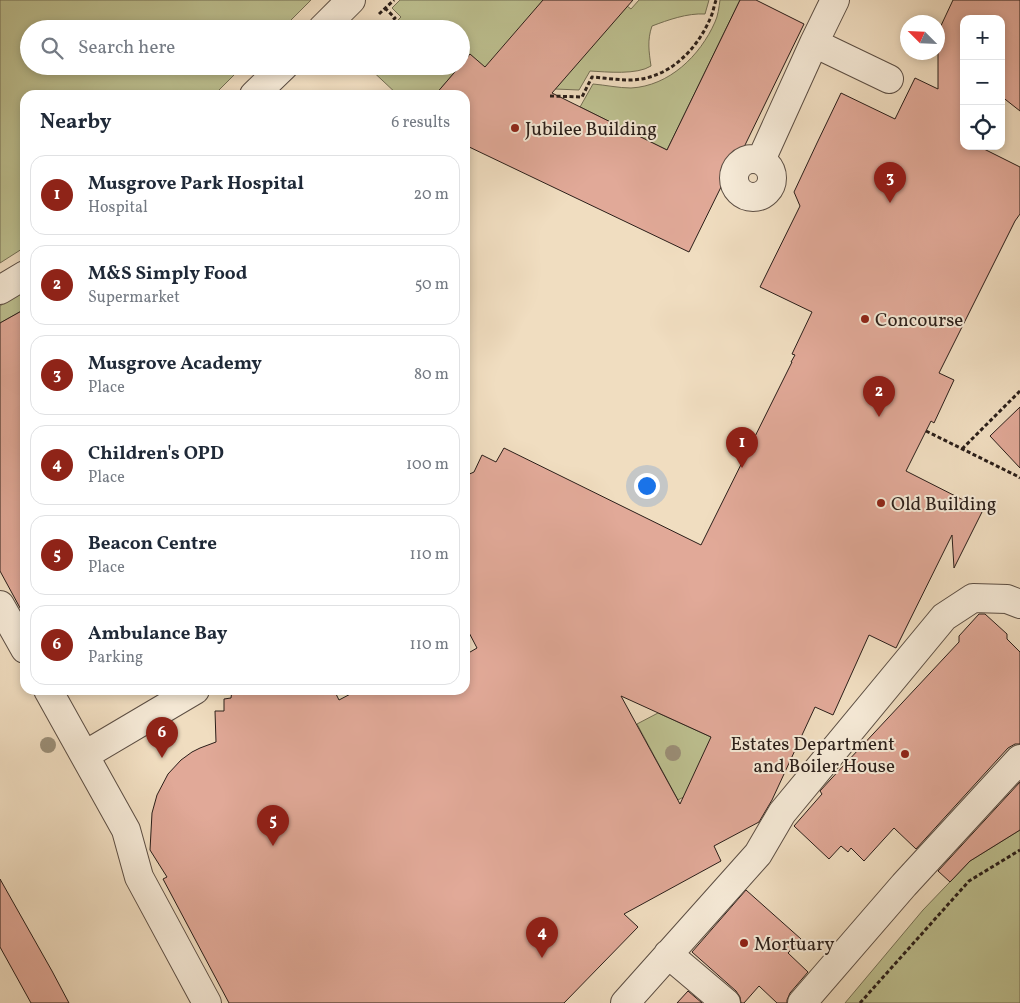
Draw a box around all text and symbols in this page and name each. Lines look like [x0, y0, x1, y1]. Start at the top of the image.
north arrow [900, 15, 945, 60]
map controls [960, 15, 1005, 150]
button: + [960, 15, 1005, 60]
search box [20, 20, 470, 75]
icon: search [38, 34, 66, 62]
text: Search here [78, 35, 175, 61]
button: − [960, 60, 1005, 105]
button: locate [960, 105, 1005, 150]
text: Nearby [40, 108, 111, 137]
text: 6 results [391, 112, 450, 134]
place label: Jubilee Building [525, 117, 657, 143]
marker: Jubilee Building [509, 122, 521, 134]
pin: 3 [874, 162, 906, 203]
text: Musgrove Park Hospital [88, 171, 304, 197]
text: 1 [54, 184, 60, 206]
text: 20 m [414, 184, 449, 206]
text: Hospital [88, 197, 148, 219]
text: M&S Simply Food [88, 261, 247, 287]
text: 2 [53, 274, 61, 296]
text: 50 m [415, 274, 449, 296]
text: Supermarket [88, 287, 180, 309]
place label: Concourse [875, 308, 963, 334]
marker: Concourse [859, 313, 871, 325]
text: Musgrove Academy [88, 351, 262, 377]
text: 3 [53, 364, 61, 386]
text: 80 m [414, 364, 449, 386]
pin: 2 [863, 376, 895, 417]
text: Place [88, 377, 125, 399]
pin: 1 [726, 427, 758, 468]
text: Children's OPD [88, 441, 224, 467]
text: 4 [52, 454, 62, 476]
text: 100 m [406, 454, 449, 476]
text: Place [88, 467, 125, 489]
your location [634, 473, 660, 499]
place label: Old Building [891, 492, 997, 518]
marker: Old Building [875, 497, 887, 509]
text: Beacon Centre [88, 531, 217, 557]
text: 5 [53, 544, 61, 566]
text: 110 m [410, 544, 449, 566]
text: Place [88, 557, 125, 579]
text: Ambulance Bay [88, 621, 227, 647]
text: 6 [53, 634, 61, 656]
text: 110 m [410, 634, 449, 656]
text: Parking [88, 647, 143, 669]
pin: 6 [146, 717, 178, 758]
place label: Estates Department and Boiler House [730, 732, 895, 780]
marker: Estates Department and Boiler House [899, 748, 911, 760]
pin: 5 [257, 805, 289, 846]
pin: 4 [526, 917, 558, 958]
place label: Mortuary [754, 932, 834, 958]
marker: Mortuary [738, 937, 750, 949]

